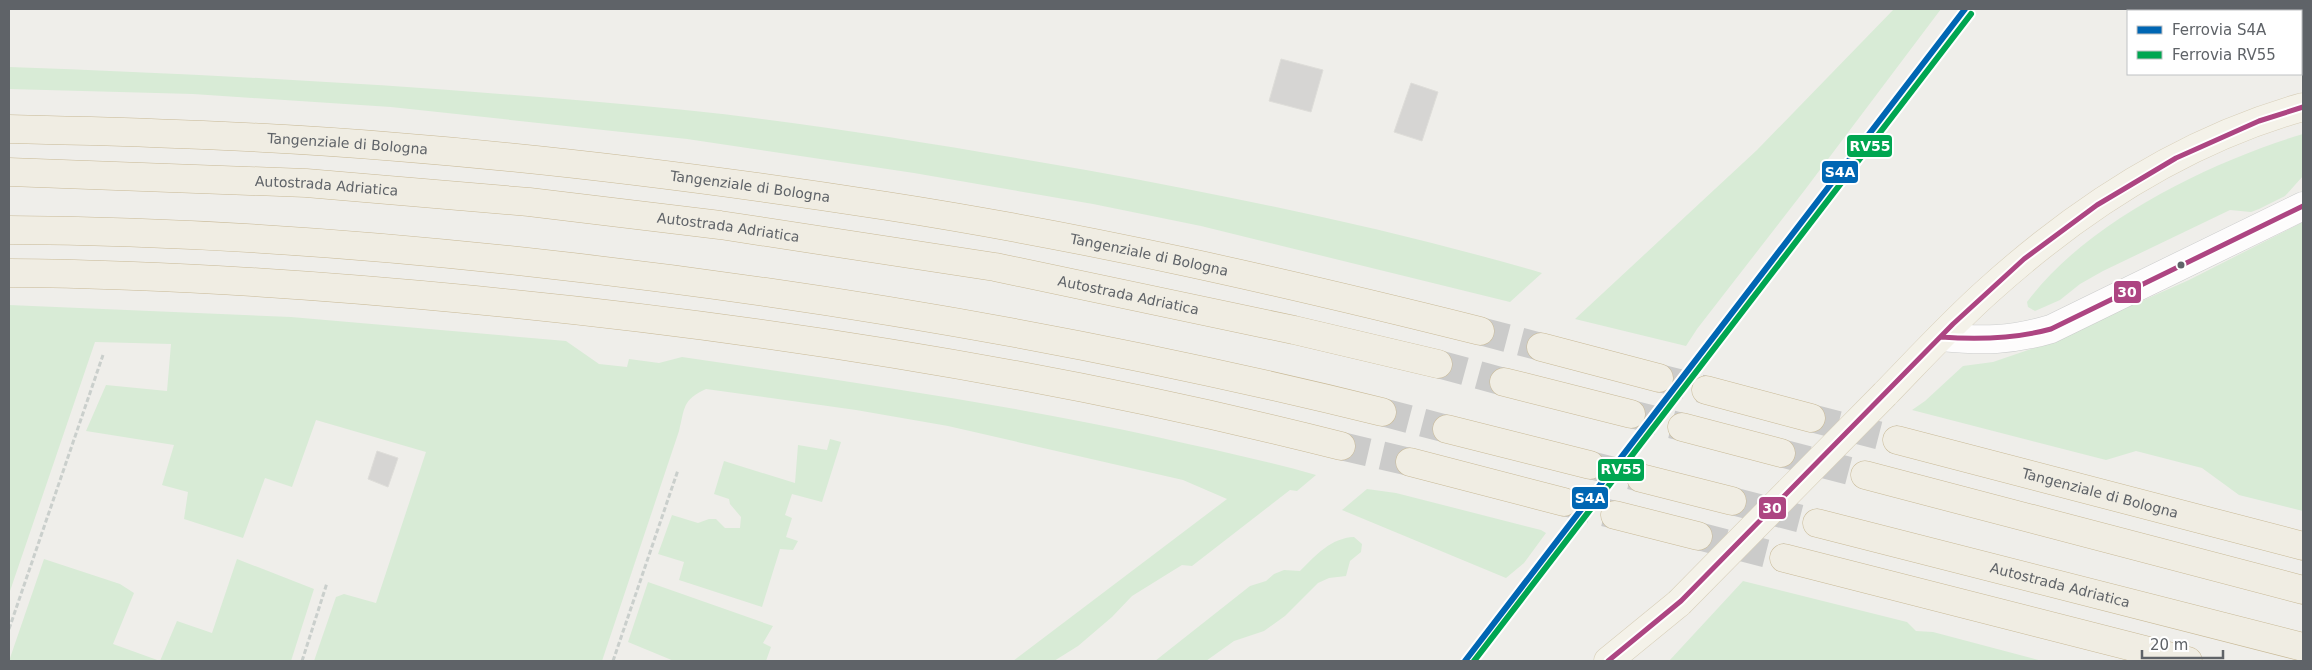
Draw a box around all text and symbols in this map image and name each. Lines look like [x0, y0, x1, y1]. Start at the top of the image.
legend [2127, 10, 2302, 75]
text: Ferrovia S4A [2172, 21, 2267, 39]
text: Ferrovia RV55 [2172, 46, 2276, 64]
street label: Tangenziale di Bologna [266, 130, 429, 158]
line badge: RV55 [1846, 134, 1893, 158]
text: RV55 [1849, 138, 1891, 154]
line badge: S4A [1821, 160, 1859, 184]
text: S4A [1825, 164, 1855, 180]
street label: Tangenziale di Bologna [668, 167, 831, 205]
street label: Autostrada Adriatica [255, 173, 399, 199]
street label: Autostrada Adriatica [656, 209, 801, 245]
street label: Tangenziale di Bologna [1068, 230, 1230, 279]
unlabelled marker [2176, 260, 2186, 270]
street label: Autostrada Adriatica [1056, 272, 1200, 318]
line badge: 30 [2113, 280, 2142, 304]
text: 30 [2117, 284, 2137, 300]
line badge: RV55 [1597, 458, 1645, 482]
text: RV55 [1600, 461, 1642, 477]
street label: Tangenziale di Bologna [2019, 465, 2180, 521]
line badge: S4A [1571, 486, 1609, 510]
text: S4A [1575, 490, 1605, 506]
line badge: 30 [1758, 496, 1787, 520]
text: 30 [1762, 500, 1782, 516]
street label: Autostrada Adriatica [1989, 560, 2132, 611]
scale bar [2142, 628, 2223, 660]
text: 20 m [2150, 636, 2188, 654]

